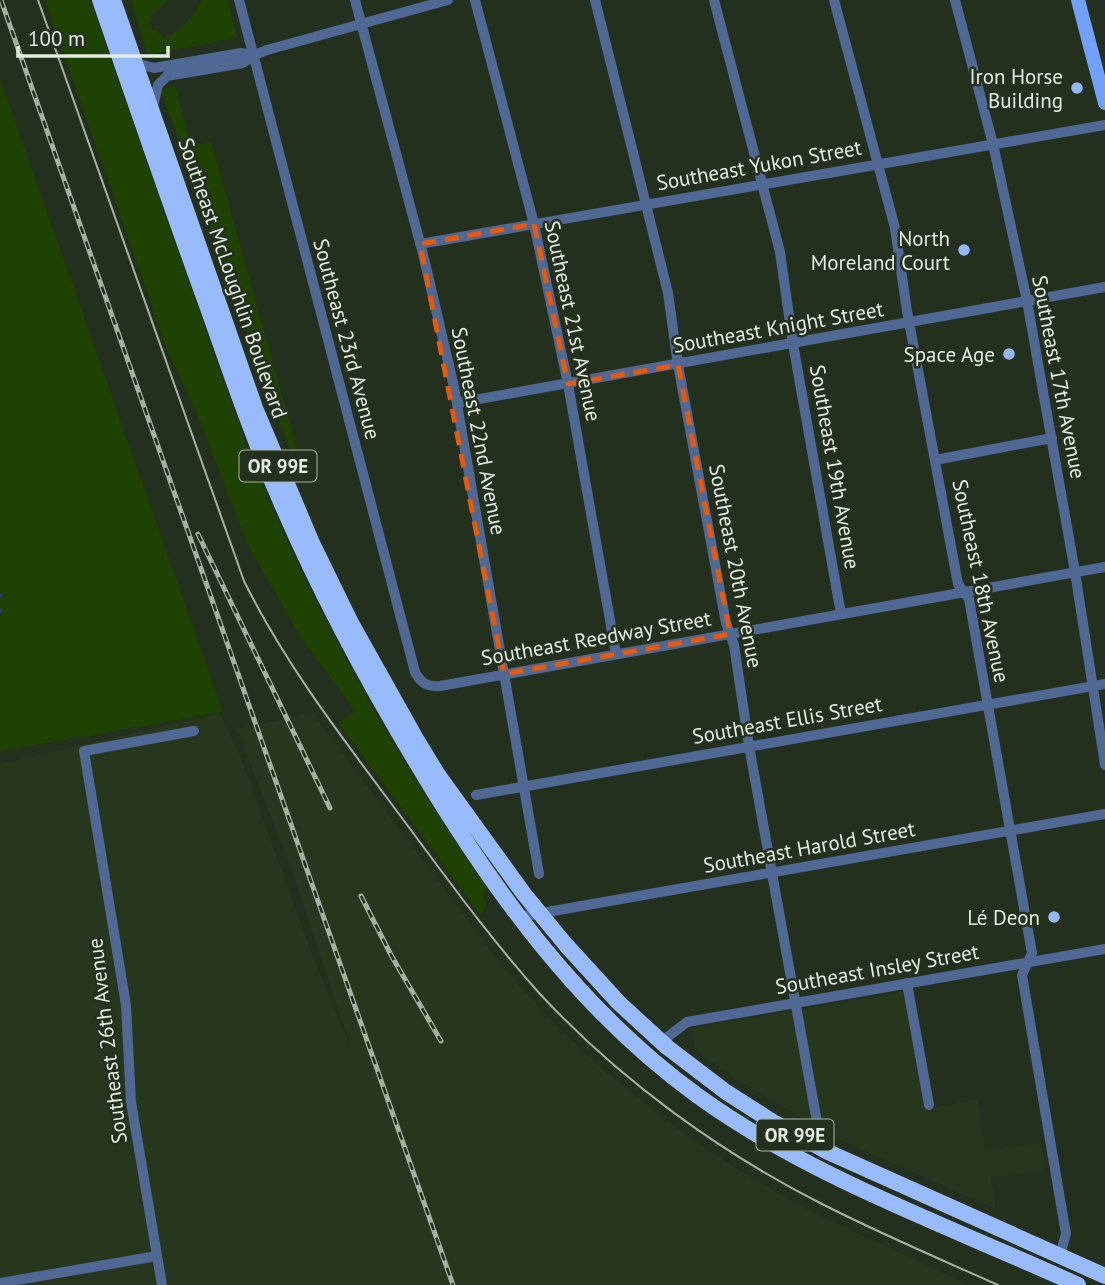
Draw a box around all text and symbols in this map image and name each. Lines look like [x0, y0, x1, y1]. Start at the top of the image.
scale bar [18, 14, 168, 58]
text: 100 m [28, 25, 85, 52]
place label: Iron Horse Building [969, 63, 1063, 114]
marker: Iron Horse Building [1069, 80, 1085, 96]
street label: Southeast McLoughlin Boulevard [172, 134, 294, 422]
street label: Southeast Yukon Street [654, 134, 864, 196]
street label: Southeast 21st Avenue [539, 218, 607, 424]
place label: North Moreland Court [811, 225, 950, 276]
street label: Southeast 23rd Avenue [307, 236, 387, 442]
marker: North Moreland Court [956, 242, 972, 258]
street label: Southeast 17th Avenue [1026, 273, 1092, 481]
street label: Southeast Knight Street [671, 295, 885, 359]
street label: Southeast 22nd Avenue [446, 325, 512, 537]
place label: Space Age [904, 341, 995, 368]
marker: Space Age [1001, 346, 1017, 362]
street label: Southeast 19th Avenue [804, 363, 866, 571]
road number: OR 99E [240, 450, 316, 481]
street label: Southeast 20th Avenue [703, 462, 769, 670]
street label: Southeast 18th Avenue [946, 477, 1016, 685]
street label: Southeast Reedway Street [479, 604, 713, 672]
street label: Southeast Ellis Street [690, 690, 884, 750]
street label: Southeast Harold Street [701, 815, 917, 879]
place label: Lé Deon [967, 904, 1040, 931]
marker: Lé Deon [1046, 909, 1062, 925]
street label: Southeast 26th Avenue [81, 937, 133, 1145]
street label: Southeast Insley Street [773, 938, 981, 1000]
road number: OR 99E [756, 1120, 834, 1150]

